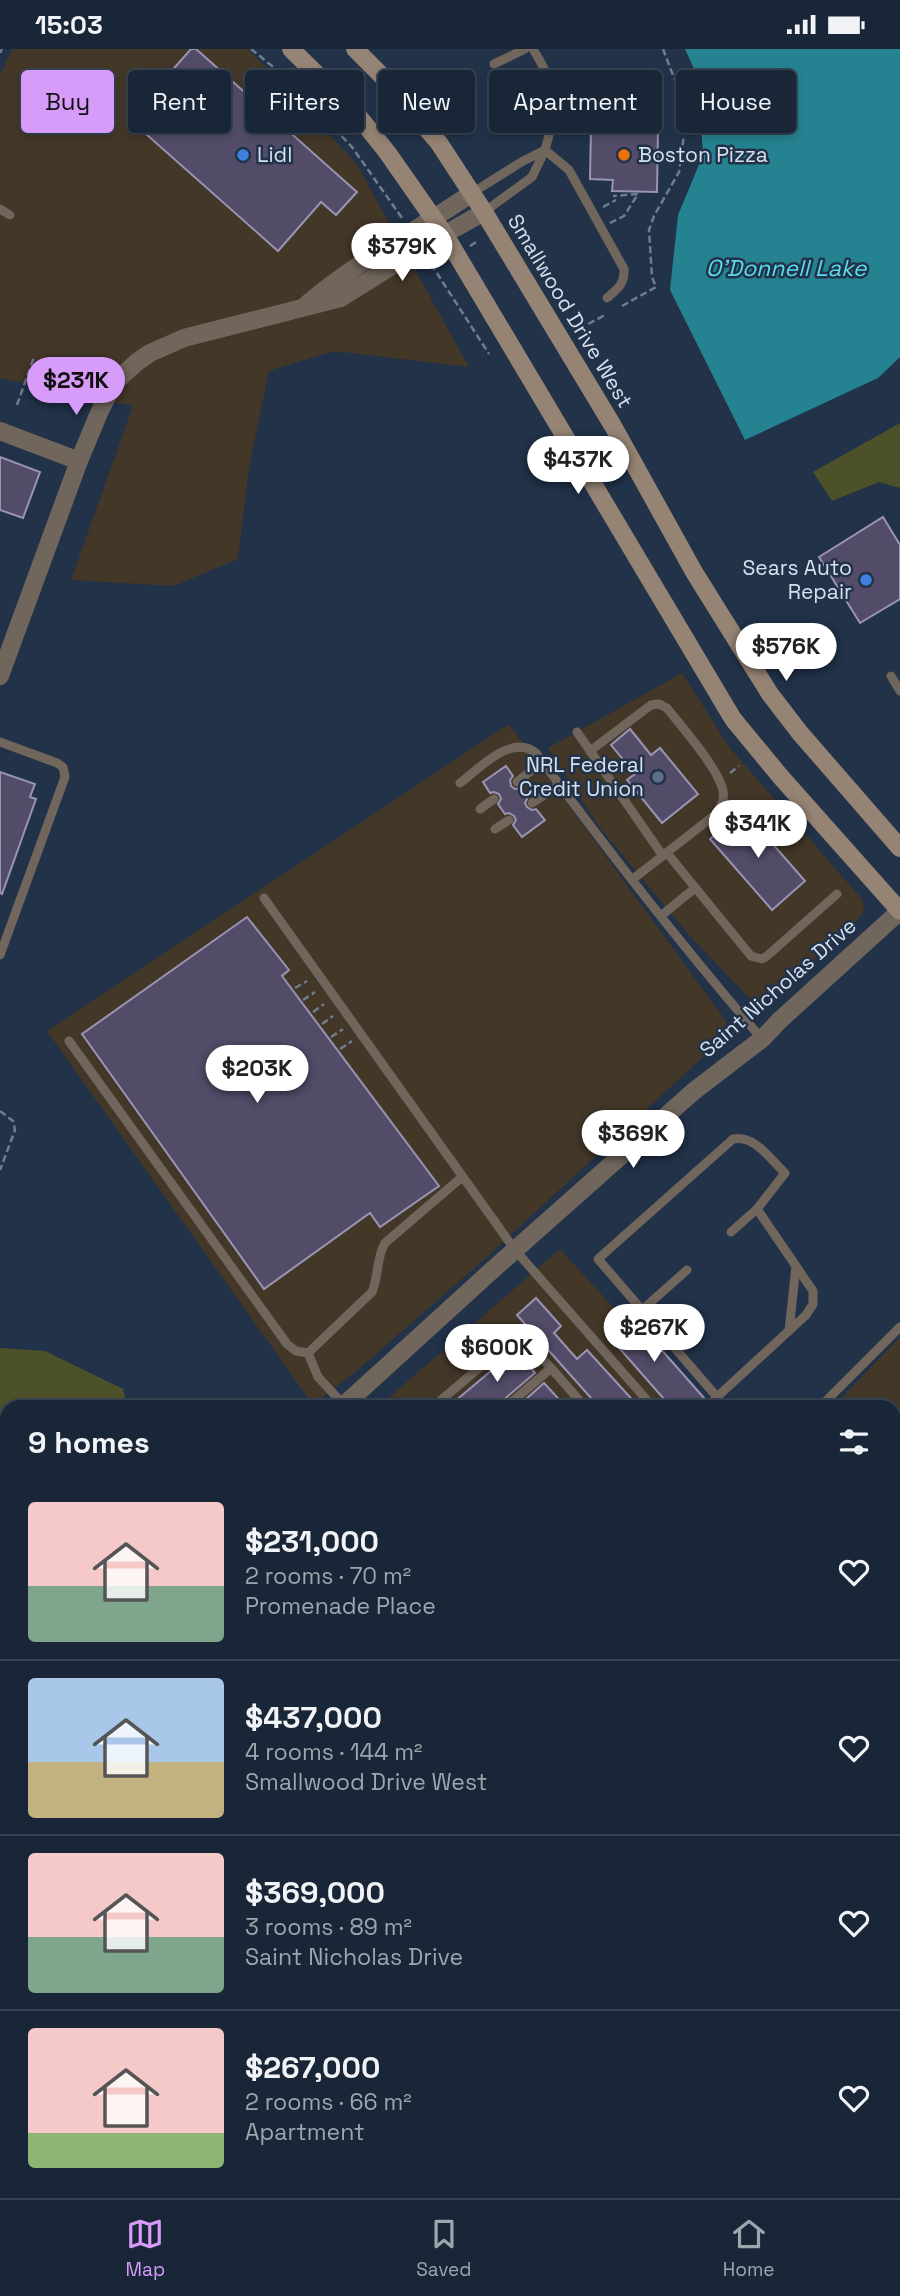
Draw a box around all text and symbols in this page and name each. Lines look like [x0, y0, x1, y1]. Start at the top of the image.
text: 15:03 [35, 8, 103, 42]
chip: Buy [21, 70, 114, 133]
chip: Rent [128, 70, 231, 133]
chip: Filters [245, 70, 364, 133]
chip: New [378, 70, 475, 133]
chip: Apartment [489, 70, 662, 133]
chip: House [676, 70, 796, 133]
place label: Lidl [257, 141, 292, 168]
place label: Boston Pizza [638, 141, 768, 168]
marker: Lidl [235, 147, 251, 163]
marker: Boston Pizza [616, 147, 632, 163]
street label: Smallwood Drive West [502, 209, 639, 413]
pin: $379K [353, 223, 451, 283]
text: $379K [367, 231, 437, 261]
water label: O'Donnell Lake [706, 253, 868, 283]
pin: $231K [27, 357, 125, 417]
text: $231K [43, 365, 109, 395]
pin: $437K [529, 437, 627, 496]
text: $437K [543, 444, 613, 474]
place label: Sears Auto Repair [742, 554, 852, 605]
marker: Sears Auto Repair [858, 572, 874, 588]
pin: $576K [737, 623, 835, 683]
text: $576K [752, 631, 820, 661]
place label: NRL Federal Credit Union [519, 751, 644, 802]
marker: NRL Federal Credit Union [650, 769, 666, 785]
pin: $341K [709, 801, 807, 860]
text: $341K [725, 808, 791, 838]
street label: Saint Nicholas Drive [694, 912, 862, 1063]
pin: $203K [208, 1045, 306, 1105]
text: $203K [222, 1053, 292, 1083]
pin: $369K [584, 1111, 682, 1170]
text: $369K [598, 1118, 668, 1148]
pin: $267K [605, 1305, 703, 1364]
text: $267K [620, 1312, 688, 1342]
pin: $600K [448, 1325, 546, 1384]
text: $600K [461, 1332, 533, 1362]
text: 9 homes [28, 1423, 150, 1462]
icon: filters [835, 1423, 873, 1461]
text: $231,000 [245, 1522, 379, 1561]
icon: home [84, 1530, 168, 1614]
icon: heart [835, 1553, 873, 1591]
text: 2 rooms · 70 m² [245, 1561, 411, 1591]
text: Promenade Place [245, 1591, 436, 1621]
text: $437,000 [245, 1698, 382, 1737]
icon: home [84, 1706, 168, 1790]
icon: heart [835, 1729, 873, 1767]
text: 4 rooms · 144 m² [245, 1737, 422, 1767]
text: Smallwood Drive West [245, 1767, 487, 1797]
text: $369,000 [245, 1873, 385, 1912]
icon: home [84, 1881, 168, 1965]
icon: heart [835, 1904, 873, 1942]
text: 3 rooms · 89 m² [245, 1912, 412, 1942]
text: Saint Nicholas Drive [245, 1942, 463, 1972]
text: $267,000 [245, 2048, 380, 2087]
icon: home [84, 2056, 168, 2140]
icon: heart [835, 2079, 873, 2117]
text: 2 rooms · 66 m² [245, 2087, 412, 2117]
text: Apartment [245, 2117, 365, 2147]
tab: Map [126, 2215, 165, 2282]
tab: Saved [416, 2215, 472, 2282]
tab: Home [723, 2215, 774, 2282]

